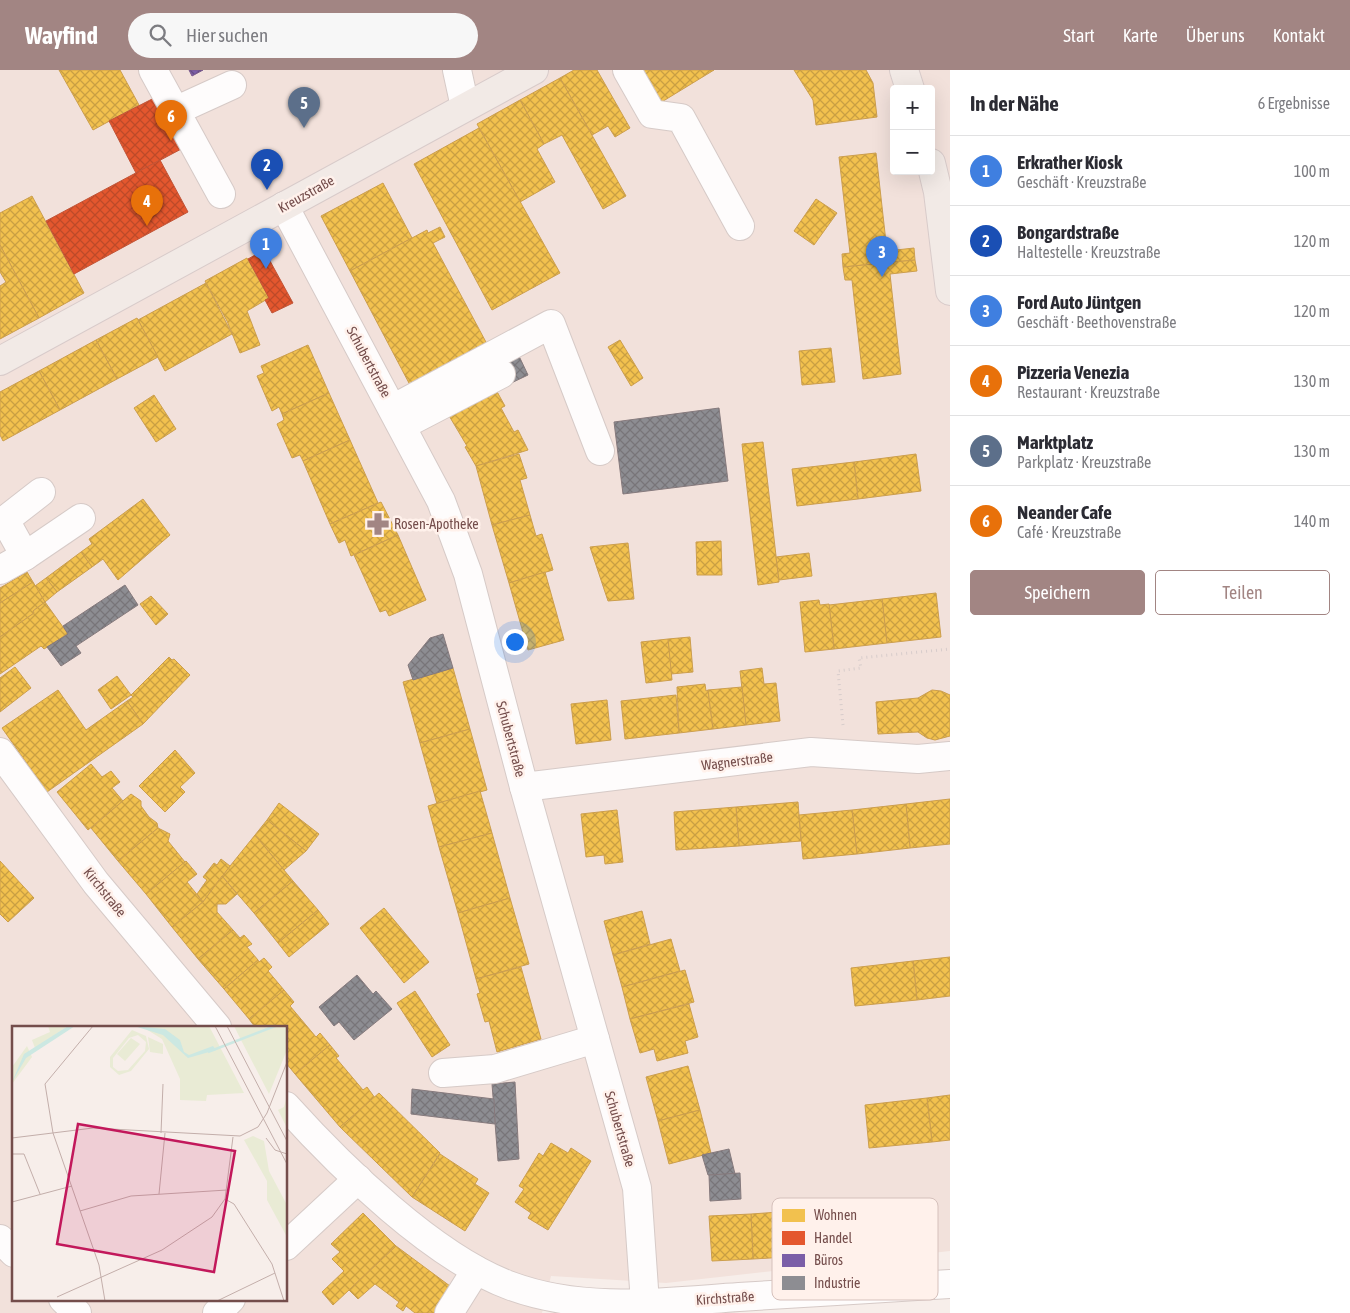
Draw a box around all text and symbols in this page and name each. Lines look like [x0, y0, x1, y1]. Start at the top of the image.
search box [128, 13, 478, 58]
icon: search [146, 21, 174, 49]
text: Wayfind [25, 22, 98, 49]
text: Hier suchen [186, 24, 268, 46]
text: Start [1063, 25, 1095, 46]
text: Karte [1123, 25, 1158, 46]
text: Über uns [1186, 25, 1245, 46]
text: Kontakt [1273, 25, 1325, 46]
map controls [890, 85, 935, 175]
button: + [890, 85, 935, 130]
pin: 5 [288, 87, 320, 128]
text: In der Nähe [970, 91, 1059, 115]
text: 6 Ergebnisse [1258, 94, 1330, 112]
pin: 6 [155, 100, 187, 141]
button: − [890, 130, 935, 175]
pin: 2 [251, 149, 283, 190]
text: Erkrather Kiosk [1017, 151, 1122, 173]
text: 1 [982, 162, 990, 180]
text: 100 m [1294, 162, 1330, 180]
street label: Kreuzstraße [275, 172, 337, 216]
text: Geschäft · Kreuzstraße [1017, 173, 1147, 191]
pin: 4 [131, 185, 163, 226]
text: Bongardstraße [1017, 221, 1119, 243]
pin: 1 [250, 228, 282, 269]
text: 2 [982, 232, 990, 250]
text: 120 m [1294, 232, 1330, 250]
pin: 3 [866, 236, 898, 277]
text: Haltestelle · Kreuzstraße [1017, 243, 1161, 261]
text: Ford Auto Jüntgen [1017, 291, 1141, 313]
text: 3 [982, 302, 990, 320]
text: 120 m [1294, 302, 1330, 320]
text: Geschäft · Beethovenstraße [1017, 313, 1176, 331]
street label: Schubertstraße [344, 324, 394, 400]
text: Pizzeria Venezia [1017, 361, 1129, 383]
text: 4 [982, 372, 990, 390]
text: 130 m [1294, 372, 1330, 390]
text: Restaurant · Kreuzstraße [1017, 383, 1160, 401]
text: Marktplatz [1017, 431, 1093, 453]
text: 5 [982, 442, 990, 460]
text: 130 m [1294, 442, 1330, 460]
text: Parkplatz · Kreuzstraße [1017, 453, 1151, 471]
text: Neander Cafe [1017, 501, 1112, 523]
pharmacy icon: Rosen-Apotheke [365, 511, 391, 537]
text: 6 [982, 512, 990, 530]
text: 140 m [1294, 512, 1330, 530]
place label: Rosen-Apotheke [394, 516, 479, 532]
text: Café · Kreuzstraße [1017, 523, 1121, 541]
button: Speichern [970, 570, 1145, 615]
button: Teilen [1155, 570, 1330, 615]
your location [502, 629, 528, 655]
street label: Schubertstraße [493, 699, 529, 779]
street label: Wagnerstraße [700, 749, 774, 773]
street label: Kirchstraße [80, 864, 130, 920]
inset map [12, 1026, 288, 1300]
street label: Schubertstraße [602, 1089, 638, 1169]
legend [772, 1198, 938, 1300]
text: Wohnen [814, 1207, 857, 1223]
text: Handel [814, 1230, 852, 1246]
text: Büros [814, 1252, 843, 1268]
text: Industrie [814, 1275, 860, 1291]
street label: Kirchstraße [695, 1288, 755, 1308]

